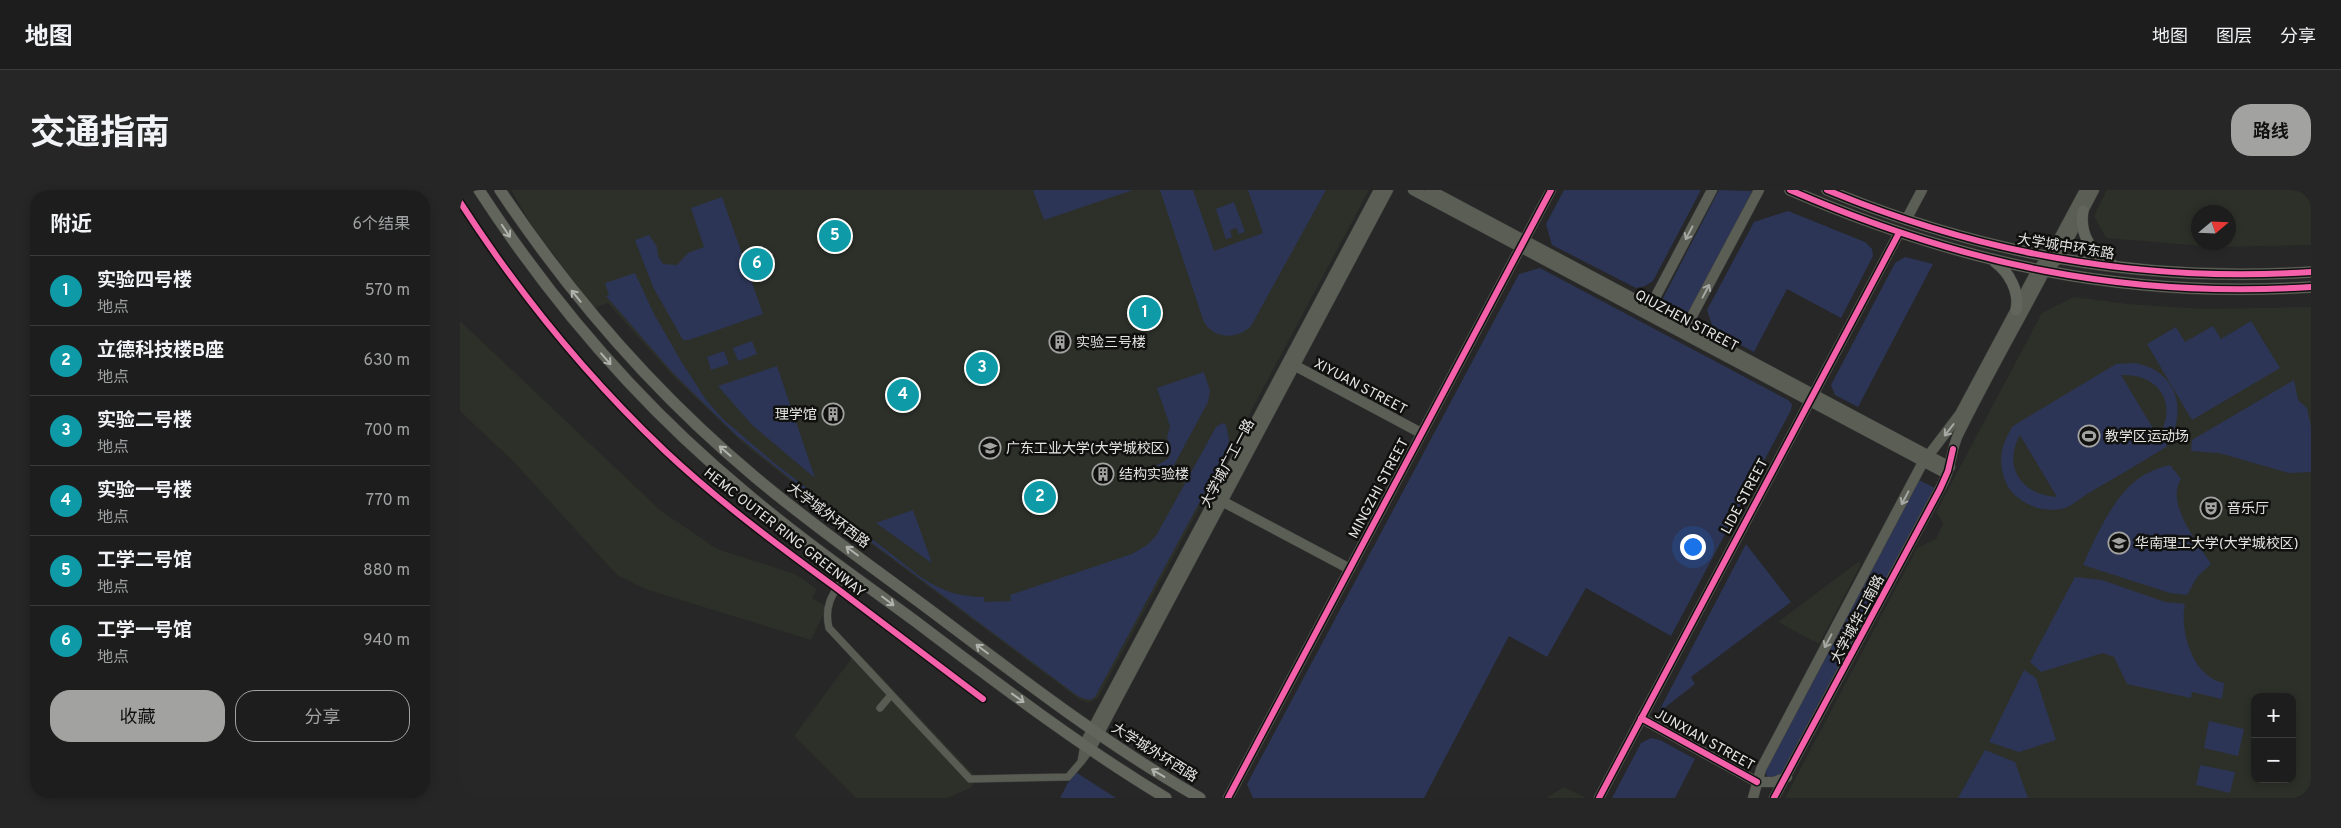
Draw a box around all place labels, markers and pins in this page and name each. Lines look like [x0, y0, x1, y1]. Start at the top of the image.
pin: 5 [819, 217, 851, 255]
pin: 6 [741, 245, 773, 283]
pin: 1 [1129, 294, 1161, 332]
building icon: 实验三号楼 [1048, 330, 1072, 354]
place label: 实验三号楼 [1076, 335, 1146, 352]
pin: 3 [966, 349, 998, 387]
pin: 4 [887, 376, 919, 414]
building icon: 理学馆 [821, 402, 845, 426]
place label: 理学馆 [775, 407, 817, 424]
sports icon: 教学区运动场 [2077, 424, 2101, 448]
place label: 教学区运动场 [2105, 429, 2189, 446]
school or university icon: 广东工业大学(大学城校区) [978, 436, 1002, 460]
place label: 广东工业大学(大学城校区) [1006, 440, 1170, 458]
building icon: 结构实验楼 [1091, 462, 1115, 486]
place label: 结构实验楼 [1119, 467, 1189, 484]
pin: 2 [1024, 478, 1056, 516]
theatre icon: 音乐厅 [2199, 496, 2223, 520]
place label: 音乐厅 [2227, 500, 2269, 518]
school or university icon: 华南理工大学(大学城校区) [2107, 531, 2131, 555]
place label: 华南理工大学(大学城校区) [2135, 535, 2299, 553]

